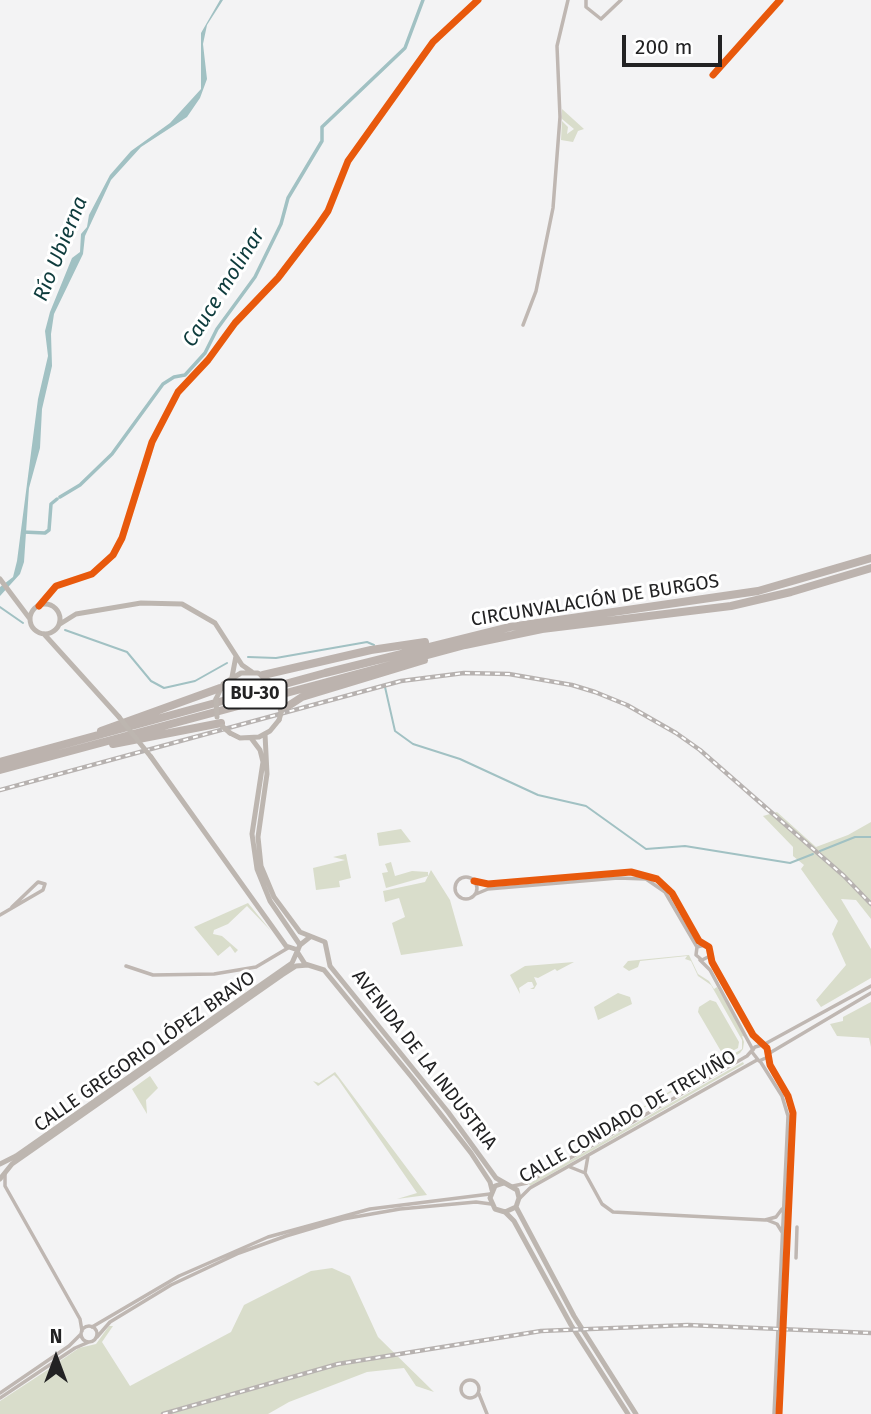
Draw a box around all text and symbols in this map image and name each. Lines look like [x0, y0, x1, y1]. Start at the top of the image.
scale bar [626, 21, 726, 65]
text: 200 m [635, 34, 692, 60]
water label: Río Ubierna [29, 193, 93, 305]
water label: Cauce molinar [178, 224, 270, 352]
street label: CIRCUNVALACIÓN DE BURGOS [469, 570, 721, 632]
road number: BU-30 [224, 680, 286, 708]
street label: AVENIDA DE LA INDUSTRIA [347, 966, 501, 1154]
street label: CALLE GREGORIO LÓPEZ BRAVO [30, 967, 260, 1137]
street label: CALLE CONDADO DE TREVIÑO [516, 1045, 740, 1189]
north arrow [21, 1323, 91, 1393]
text: N [50, 1325, 62, 1348]

